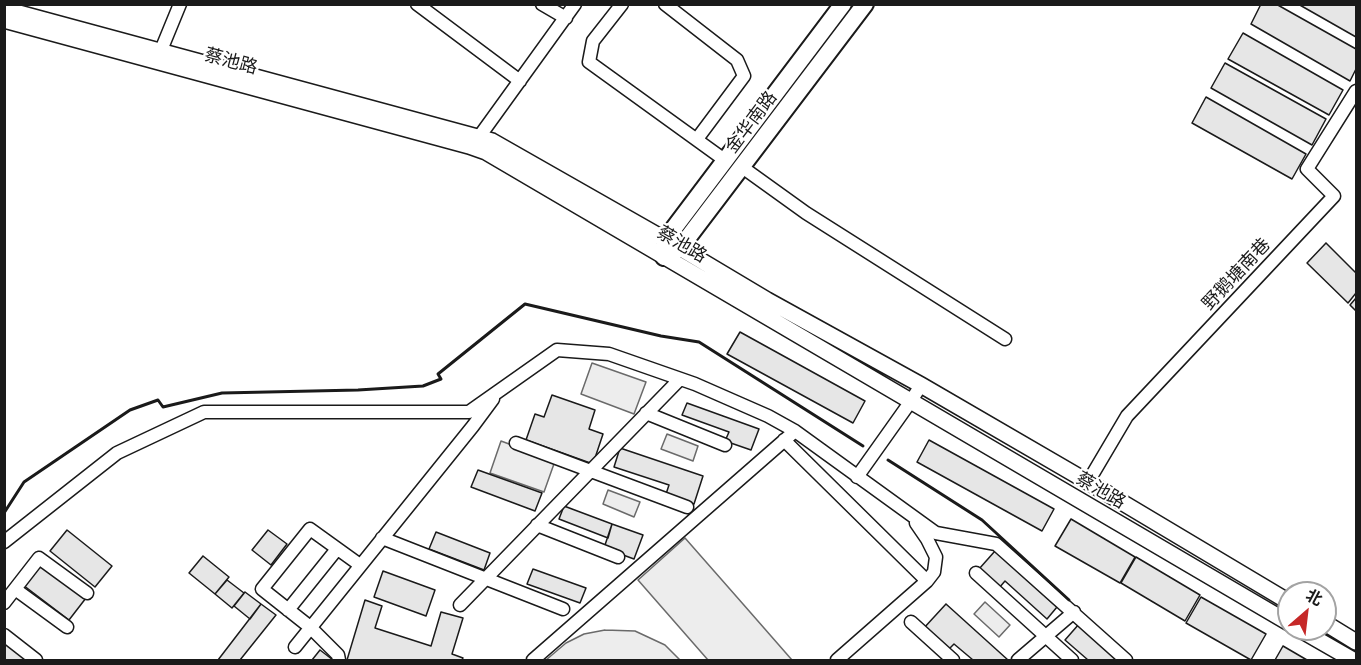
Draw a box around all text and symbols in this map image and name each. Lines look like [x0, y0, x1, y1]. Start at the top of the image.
street label: 蔡池路 [202, 44, 260, 78]
street label: 金华南路 [721, 87, 781, 157]
street label: 蔡池路 [653, 221, 711, 267]
street label: 野鹅塘南巷 [1197, 234, 1275, 314]
street label: 蔡池路 [1072, 467, 1130, 513]
north arrow [1277, 581, 1337, 641]
text: 北 [1303, 585, 1326, 609]

